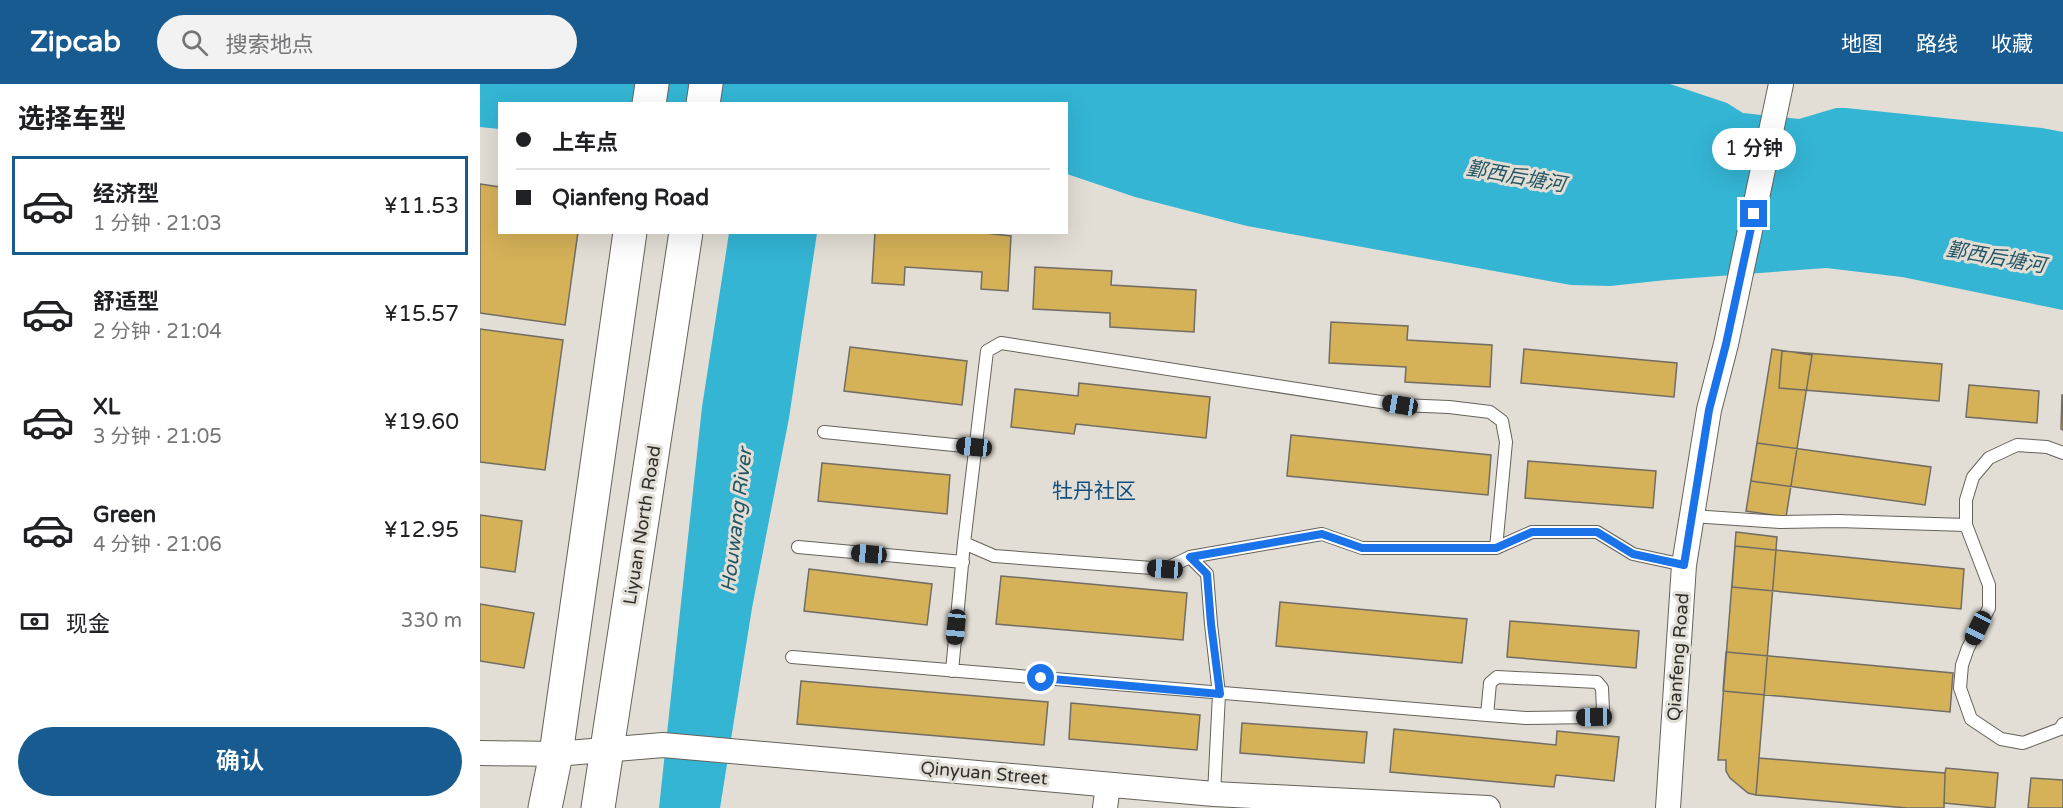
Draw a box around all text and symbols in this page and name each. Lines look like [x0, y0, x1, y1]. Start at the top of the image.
search box [157, 15, 577, 69]
text: Zipcab [30, 25, 121, 59]
icon: search [178, 26, 211, 59]
text: 搜索地点 [226, 32, 314, 58]
text: 地图 [1841, 32, 1883, 57]
text: 路线 [1916, 32, 1958, 57]
text: 收藏 [1991, 32, 2033, 57]
text: 选择车型 [18, 103, 126, 136]
callout: 1 分钟 [1712, 127, 1796, 169]
text: 上车点 [552, 130, 618, 156]
text: 1 分钟 [1725, 137, 1783, 161]
water label: 鄞西后塘河 [1465, 156, 1571, 198]
icon: car [21, 179, 75, 233]
text: 经济型 [93, 181, 159, 207]
text: Qianfeng Road [552, 185, 709, 211]
text: ¥11.53 [384, 193, 459, 219]
route end [1740, 200, 1767, 227]
text: 1 分钟 · 21:03 [93, 212, 222, 236]
water label: 鄞西后塘河 [1945, 237, 2051, 279]
icon: car [21, 287, 75, 341]
text: 舒适型 [93, 289, 159, 315]
text: ¥15.57 [384, 301, 459, 327]
text: 2 分钟 · 21:04 [93, 320, 222, 344]
car [1381, 393, 1419, 417]
text: XL [93, 394, 120, 420]
icon: car [21, 395, 75, 449]
text: ¥19.60 [384, 409, 459, 435]
text: 3 分钟 · 21:05 [93, 425, 222, 449]
car [955, 436, 993, 458]
street label: Liyuan North Road [619, 444, 665, 606]
water label: Houwang River [716, 444, 758, 593]
district label: 牡丹社区 [1052, 479, 1136, 504]
text: Green [93, 502, 156, 528]
icon: car [21, 503, 75, 557]
text: ¥12.95 [384, 517, 459, 543]
text: 4 分钟 · 21:06 [93, 533, 222, 557]
car [850, 543, 888, 565]
car [1146, 559, 1184, 579]
street label: Qianfeng Road [1663, 592, 1693, 722]
icon: cash [18, 605, 51, 638]
car [945, 608, 967, 646]
car [1962, 608, 1994, 648]
text: 330 m [401, 609, 462, 633]
text: 现金 [66, 611, 110, 637]
route start [1027, 664, 1054, 691]
car [1576, 708, 1612, 726]
button: 确认 [18, 727, 462, 796]
street label: Qinyuan Street [920, 756, 1049, 790]

